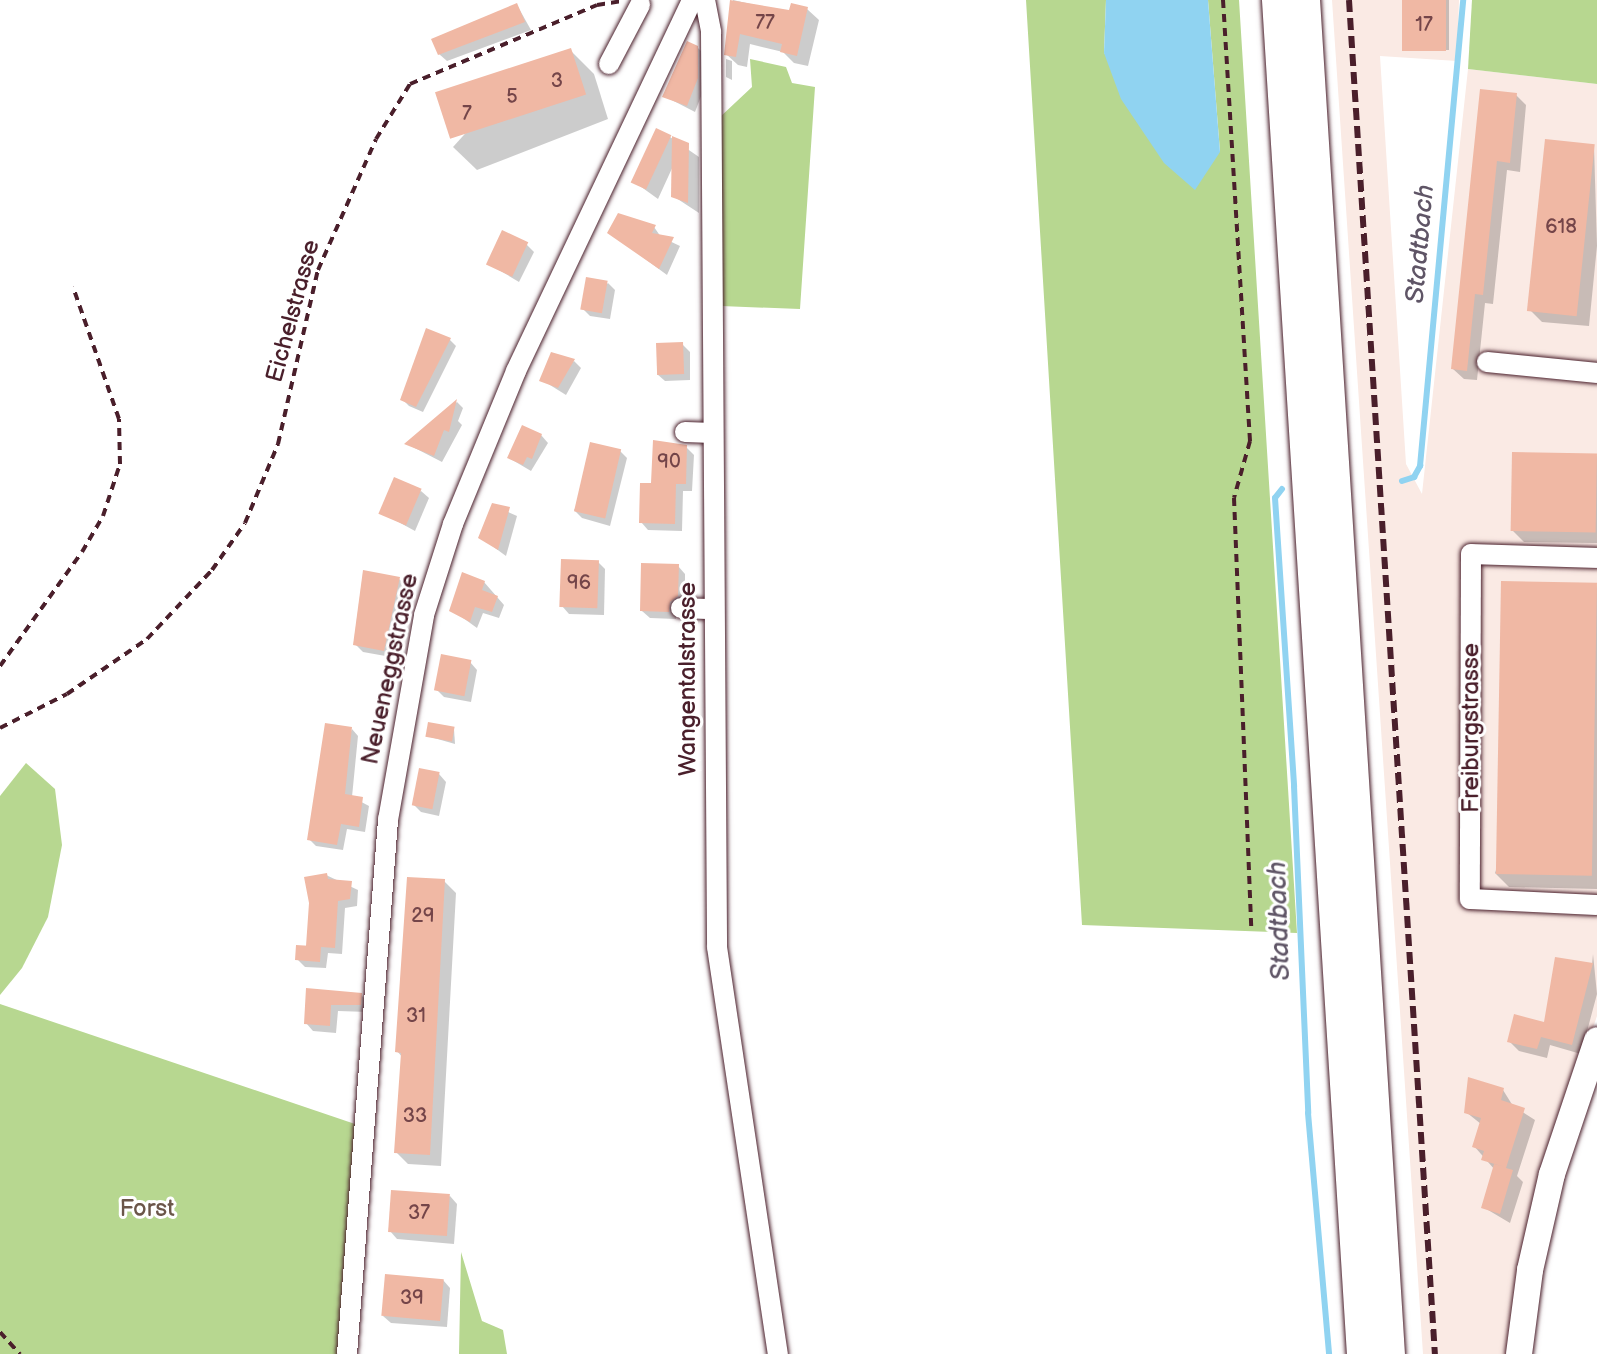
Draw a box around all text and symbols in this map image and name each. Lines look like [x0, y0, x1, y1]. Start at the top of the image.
house number: 77 [755, 11, 775, 35]
house number: 17 [1415, 13, 1433, 37]
house number: 3 [551, 69, 563, 93]
house number: 5 [506, 85, 518, 109]
house number: 7 [462, 102, 472, 126]
water label: Stadtbach [1400, 183, 1442, 305]
house number: 618 [1545, 215, 1577, 239]
street label: Eichelstrasse [260, 237, 326, 385]
house number: 90 [657, 450, 681, 474]
street label: Neueneggstrasse [356, 571, 424, 767]
house number: 96 [567, 571, 591, 595]
street label: Wangentalstrasse [674, 582, 702, 776]
street label: Freiburgstrasse [1457, 643, 1485, 813]
water label: Stadtbach [1262, 861, 1298, 981]
house number: 29 [411, 904, 435, 928]
house number: 31 [406, 1004, 426, 1028]
house number: 33 [403, 1104, 427, 1128]
park label: Forst [119, 1195, 175, 1223]
house number: 37 [408, 1201, 430, 1225]
house number: 39 [400, 1286, 424, 1310]

